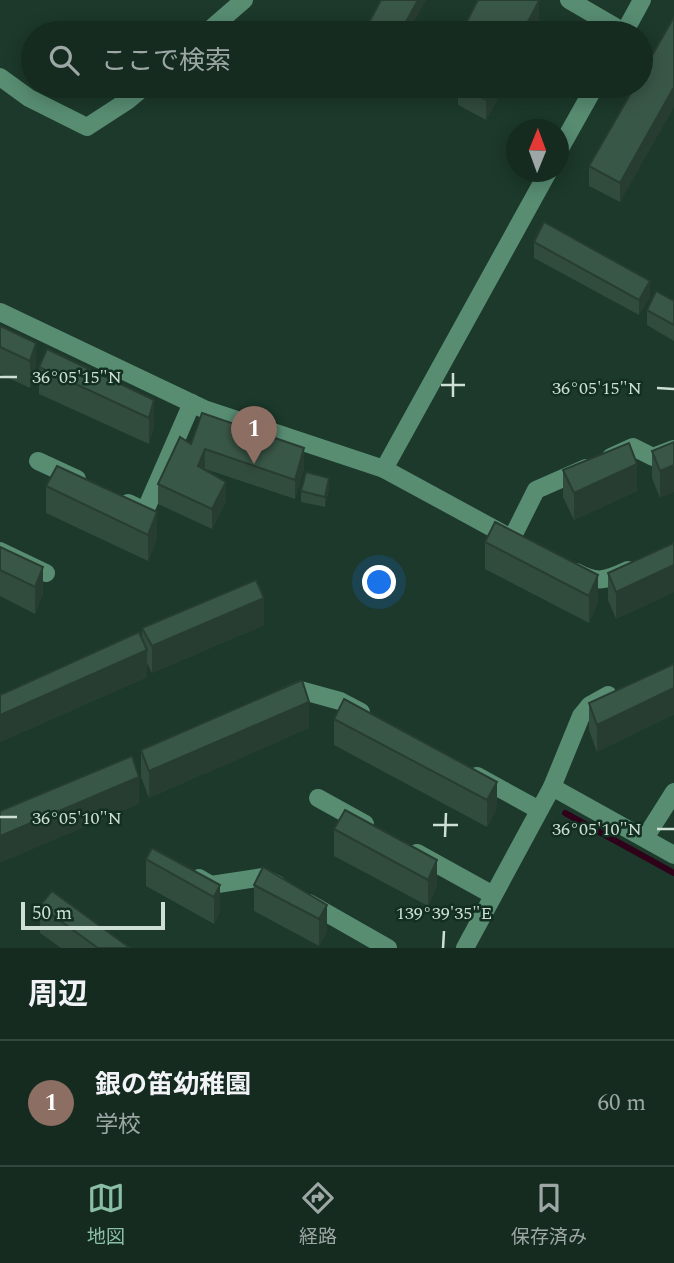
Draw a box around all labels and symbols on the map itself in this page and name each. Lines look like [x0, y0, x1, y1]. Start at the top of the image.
north arrow [506, 119, 569, 182]
text: 36°05'15"N [32, 364, 122, 391]
text: 36°05'15"N [552, 375, 642, 402]
pin: 1 [231, 406, 277, 464]
your location [362, 565, 396, 599]
text: 36°05'10"N [32, 805, 122, 832]
text: 36°05'10"N [552, 816, 642, 843]
scale bar [21, 899, 164, 931]
text: 139°39'35"E [396, 900, 492, 927]

